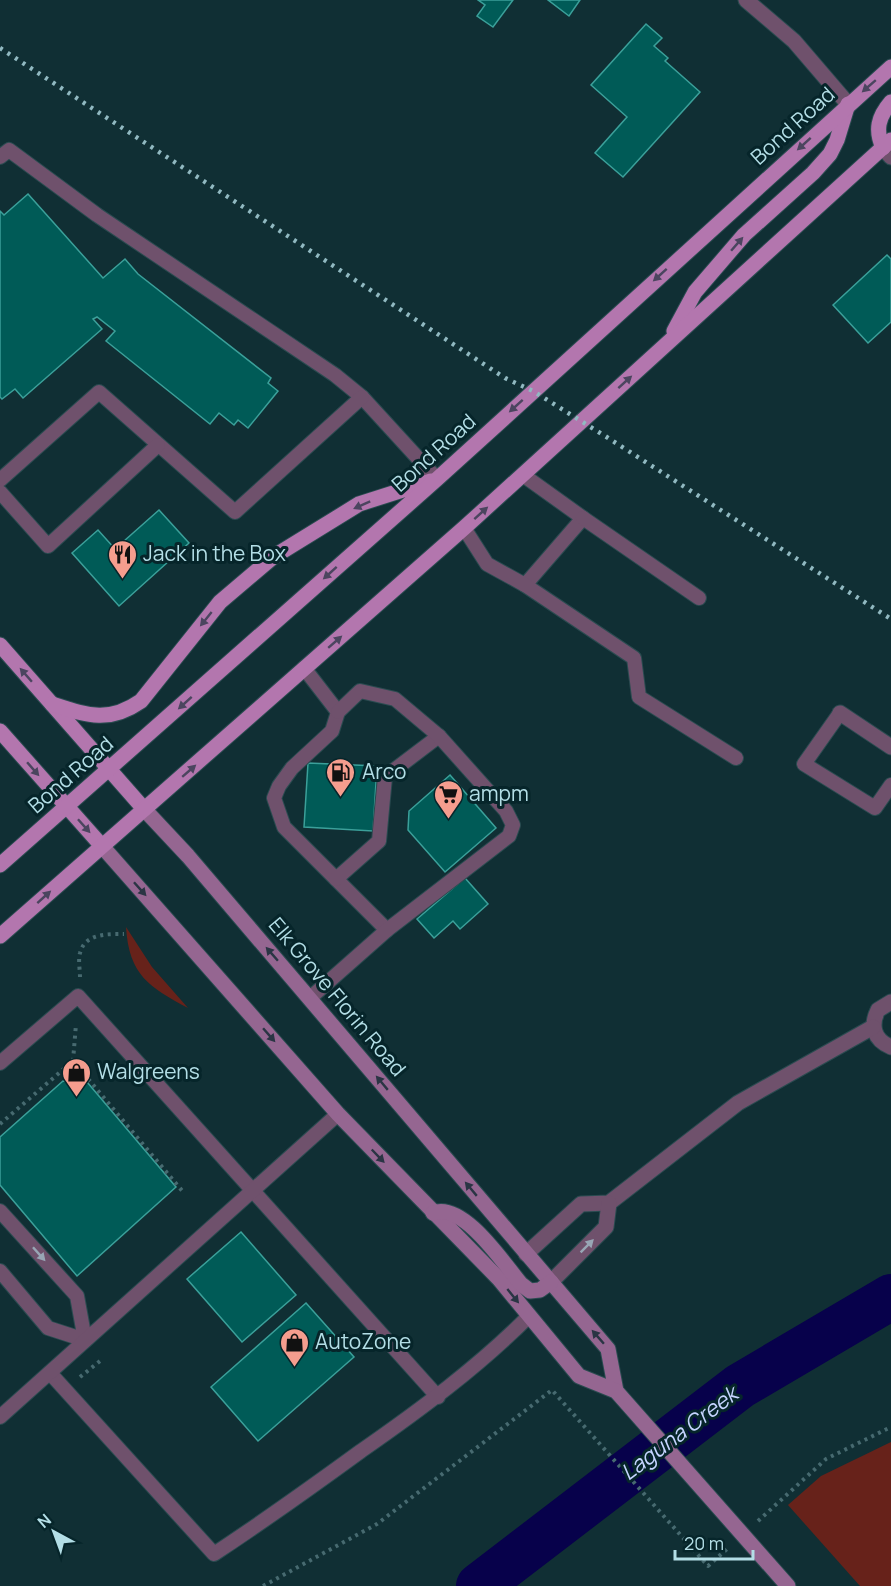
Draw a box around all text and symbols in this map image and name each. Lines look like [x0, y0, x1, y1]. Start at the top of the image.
one-way arrow [861, 79, 877, 92]
street label: Bond Road [744, 80, 840, 170]
one-way arrow [797, 137, 812, 151]
one-way arrow [730, 237, 743, 252]
one-way arrow [653, 268, 668, 281]
one-way arrow [617, 376, 632, 389]
one-way arrow [509, 399, 524, 412]
street label: Bond Road [385, 407, 481, 497]
one-way arrow [353, 500, 370, 509]
one-way arrow [473, 506, 488, 520]
restaurant icon: Jack in the Box [106, 538, 138, 580]
place label: Jack in the Box [143, 539, 286, 567]
one-way arrow [323, 566, 338, 579]
one-way arrow [200, 612, 213, 627]
one-way arrow [327, 635, 342, 649]
one-way arrow [19, 667, 33, 682]
one-way arrow [177, 696, 192, 710]
street label: Bond Road [22, 730, 119, 819]
fuel station icon: Arco [325, 756, 357, 798]
place label: Arco [362, 757, 406, 785]
one-way arrow [26, 761, 40, 776]
one-way arrow [181, 765, 196, 778]
supermarket icon: ampm [432, 778, 464, 820]
place label: ampm [469, 779, 529, 807]
one-way arrow [77, 818, 90, 833]
one-way arrow [133, 881, 146, 896]
one-way arrow [36, 891, 51, 904]
street label: Elk Grove Florin Road [263, 911, 413, 1082]
one-way arrow [265, 946, 279, 961]
one-way arrow [262, 1027, 275, 1042]
shop icon: Walgreens [60, 1056, 92, 1098]
place label: Walgreens [97, 1057, 200, 1085]
one-way arrow [376, 1076, 389, 1091]
one-way arrow [371, 1148, 384, 1163]
one-way arrow [465, 1182, 478, 1197]
one-way arrow [580, 1239, 594, 1254]
one-way arrow [32, 1246, 45, 1261]
one-way arrow [507, 1288, 520, 1304]
shop icon: AutoZone [278, 1326, 310, 1368]
place label: AutoZone [315, 1327, 411, 1355]
one-way arrow [592, 1330, 605, 1345]
water label: Laguna Creek [614, 1377, 746, 1487]
north arrow [24, 1502, 84, 1562]
text: N [33, 1509, 56, 1533]
scale bar [675, 1523, 753, 1561]
text: 20 m [684, 1531, 724, 1555]

